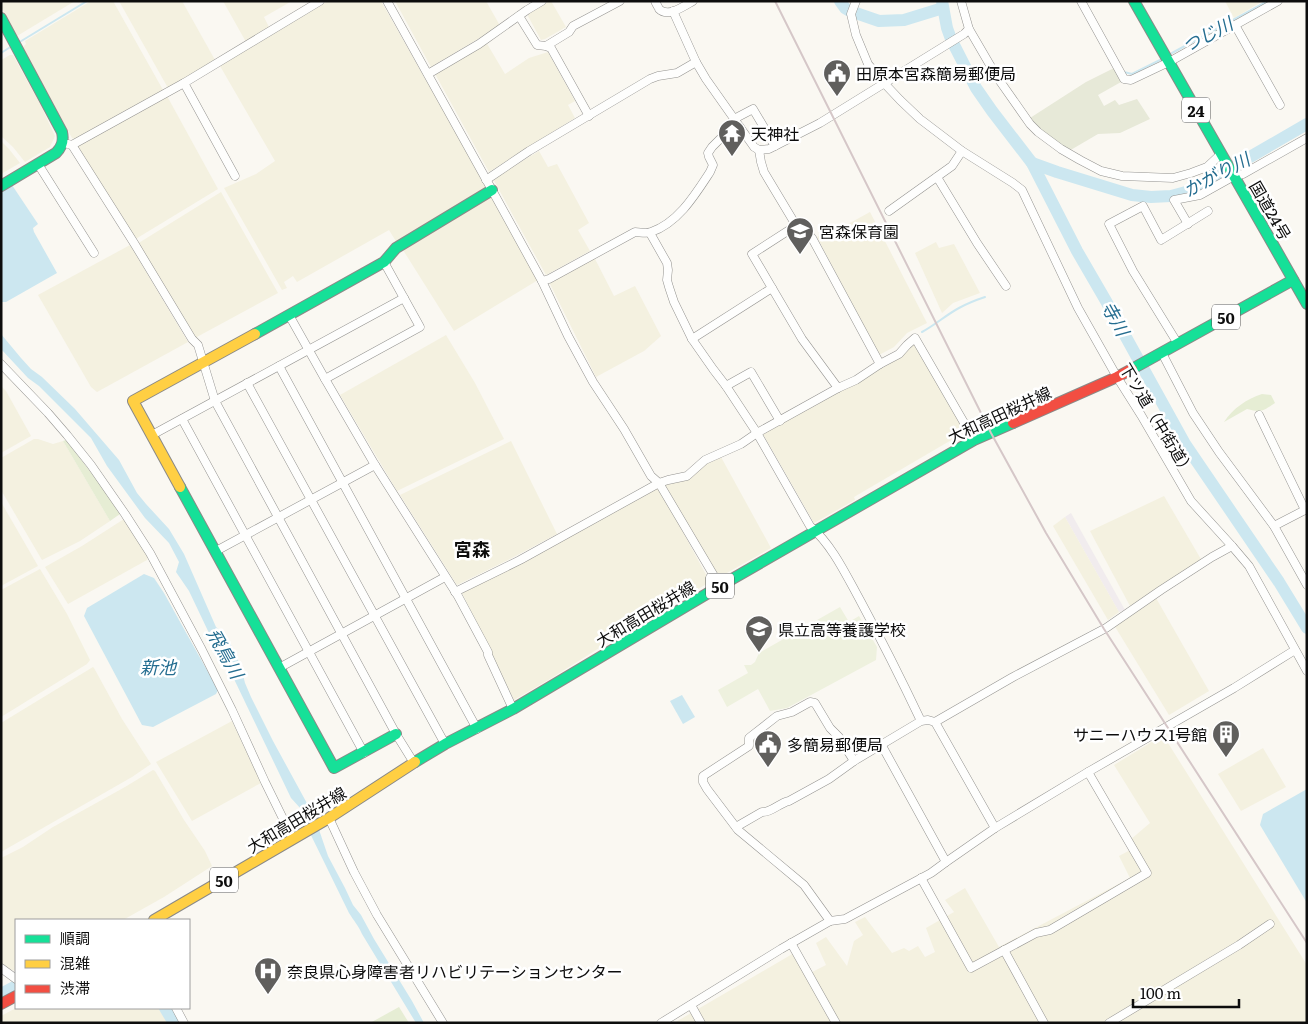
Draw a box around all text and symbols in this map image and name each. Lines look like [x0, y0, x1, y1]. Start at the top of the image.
water label: つじ川 [1177, 8, 1239, 59]
public building icon: 田原本宮森簡易郵便局 [822, 58, 852, 97]
place label: 田原本宮森簡易郵便局 [856, 61, 1016, 85]
road number: 24 [1182, 98, 1210, 122]
temple icon: 天神社 [717, 118, 747, 157]
place label: 天神社 [751, 121, 799, 145]
water label: かがり川 [1178, 144, 1256, 203]
street label: 国道24号 [1244, 176, 1298, 244]
school or university icon: 宮森保育園 [785, 216, 815, 255]
place label: 宮森保育園 [819, 219, 899, 243]
water label: 寺川 [1095, 296, 1138, 342]
road number: 50 [1212, 304, 1240, 330]
street label: 下ツ道（中街道） [1115, 358, 1201, 480]
street label: 大和高田桜井線 [943, 379, 1055, 449]
district label: 宮森 [454, 535, 490, 562]
street label: 大和高田桜井線 [591, 574, 699, 652]
road number: 50 [706, 574, 734, 598]
school or university icon: 県立高等養護学校 [744, 614, 774, 653]
place label: 県立高等養護学校 [778, 617, 906, 641]
water label: 飛鳥川 [201, 623, 252, 685]
water label: 新池 [140, 653, 178, 680]
building icon: サニーハウス1号館 [1211, 719, 1241, 758]
place label: サニーハウス1号館 [1073, 722, 1207, 746]
public building icon: 多簡易郵便局 [753, 729, 783, 768]
place label: 多簡易郵便局 [787, 732, 883, 756]
street label: 大和高田桜井線 [242, 780, 350, 858]
road number: 50 [210, 868, 238, 892]
legend [15, 919, 190, 1009]
text: 順調 [60, 926, 90, 949]
text: 混雑 [60, 951, 90, 974]
hospital icon: 奈良県心身障害者リハビリテーションセンター [253, 956, 283, 995]
place label: 奈良県心身障害者リハビリテーションセンター [287, 959, 623, 983]
text: 渋滞 [60, 976, 90, 999]
scale bar [1133, 976, 1239, 1008]
text: 100 m [1140, 981, 1181, 1004]

